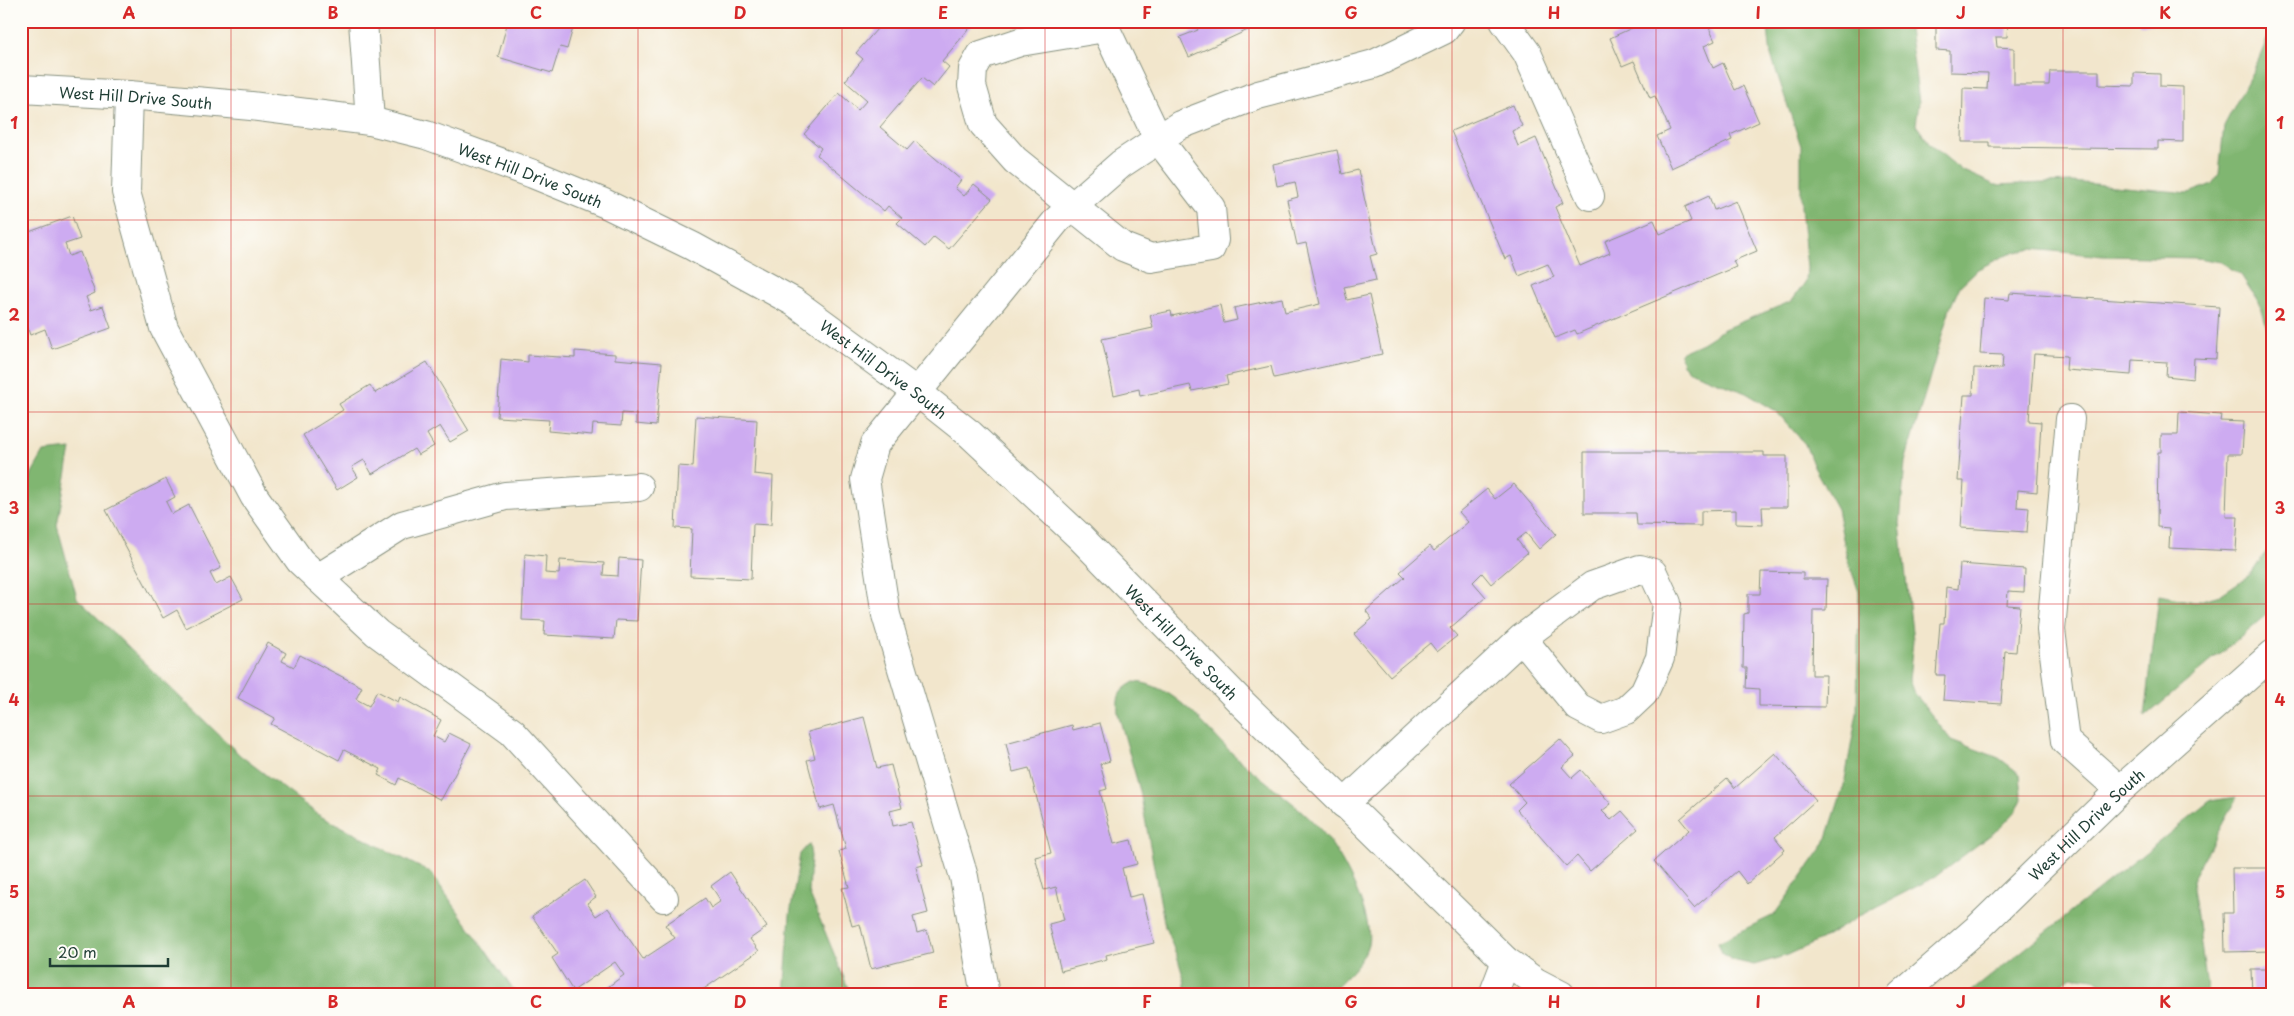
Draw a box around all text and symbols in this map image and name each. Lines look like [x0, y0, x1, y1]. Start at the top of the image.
text: A [123, 0, 136, 24]
text: B [328, 0, 339, 24]
text: C [530, 0, 542, 24]
text: D [734, 0, 746, 24]
text: E [938, 0, 948, 24]
text: F [1142, 0, 1152, 24]
text: G [1344, 0, 1358, 24]
text: H [1548, 0, 1560, 24]
text: I [1755, 0, 1761, 24]
text: J [1956, 0, 1966, 24]
text: K [2159, 0, 2171, 24]
street label: West Hill Drive South [59, 80, 213, 114]
text: 1 [10, 110, 18, 134]
text: 1 [2276, 110, 2284, 134]
street label: West Hill Drive South [455, 136, 606, 213]
text: 2 [8, 302, 20, 326]
text: 2 [2274, 302, 2286, 326]
street label: West Hill Drive South [815, 313, 952, 423]
text: 3 [9, 495, 19, 519]
text: 3 [2275, 495, 2285, 519]
street label: West Hill Drive South [1120, 579, 1244, 704]
text: 4 [9, 687, 20, 711]
text: 4 [2275, 687, 2286, 711]
street label: West Hill Drive South [2022, 762, 2149, 885]
text: 5 [9, 879, 19, 903]
text: 5 [2275, 879, 2285, 903]
scale bar [50, 936, 168, 968]
text: 20 m [58, 940, 97, 963]
text: A [123, 989, 136, 1013]
text: B [328, 989, 339, 1013]
text: C [530, 989, 542, 1013]
text: D [734, 989, 746, 1013]
text: E [938, 989, 948, 1013]
text: F [1142, 989, 1152, 1013]
text: G [1344, 989, 1358, 1013]
text: H [1548, 989, 1560, 1013]
text: I [1755, 989, 1761, 1013]
text: J [1956, 989, 1966, 1013]
text: K [2159, 989, 2171, 1013]

